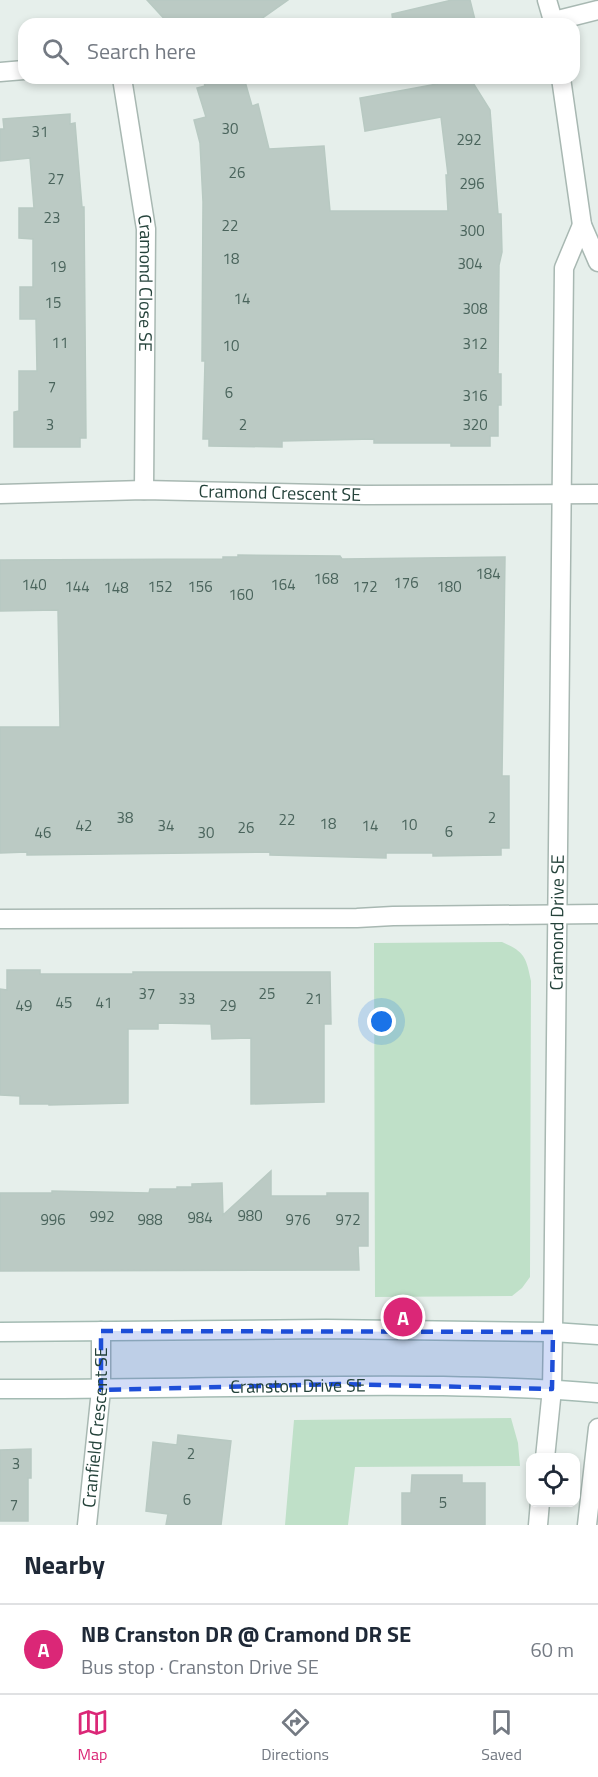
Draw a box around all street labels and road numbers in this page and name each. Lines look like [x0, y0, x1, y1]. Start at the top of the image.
street label: Cramond Close SE [131, 212, 160, 352]
street label: Cramond Crescent SE [198, 477, 361, 508]
street label: Cramond Drive SE [543, 854, 571, 990]
street label: Cranfield Crescent SE [75, 1347, 114, 1509]
street label: Cranston Drive SE [230, 1372, 366, 1400]

